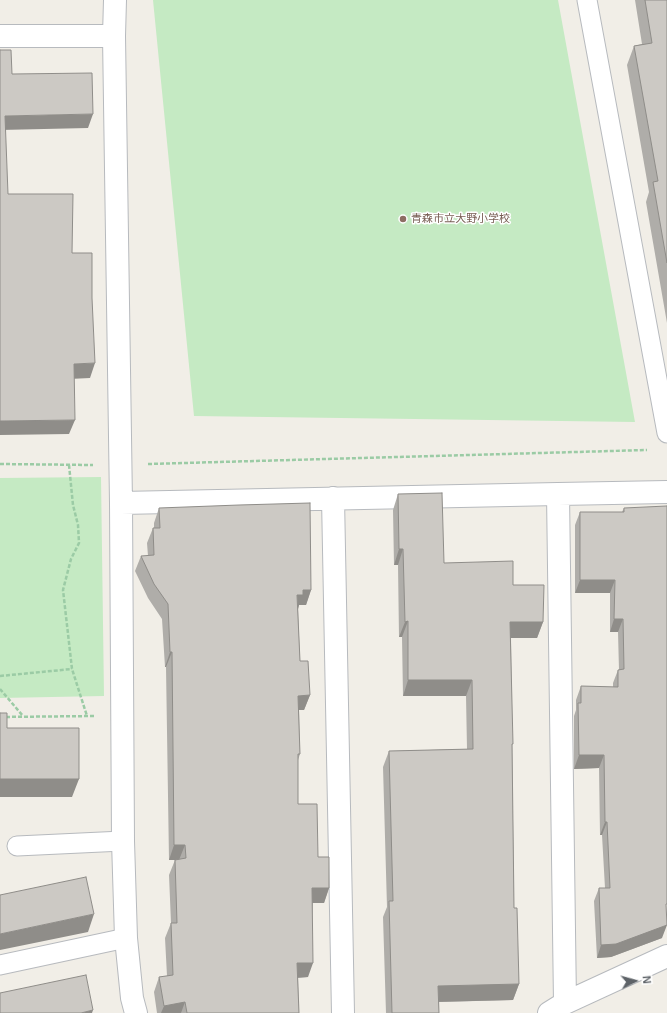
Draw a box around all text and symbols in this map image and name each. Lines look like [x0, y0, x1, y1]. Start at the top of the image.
place label: 青森市立大野小学校 [411, 212, 510, 226]
marker: 青森市立大野小学校 [398, 214, 408, 224]
north arrow [615, 961, 655, 1001]
text: N [641, 975, 653, 984]

